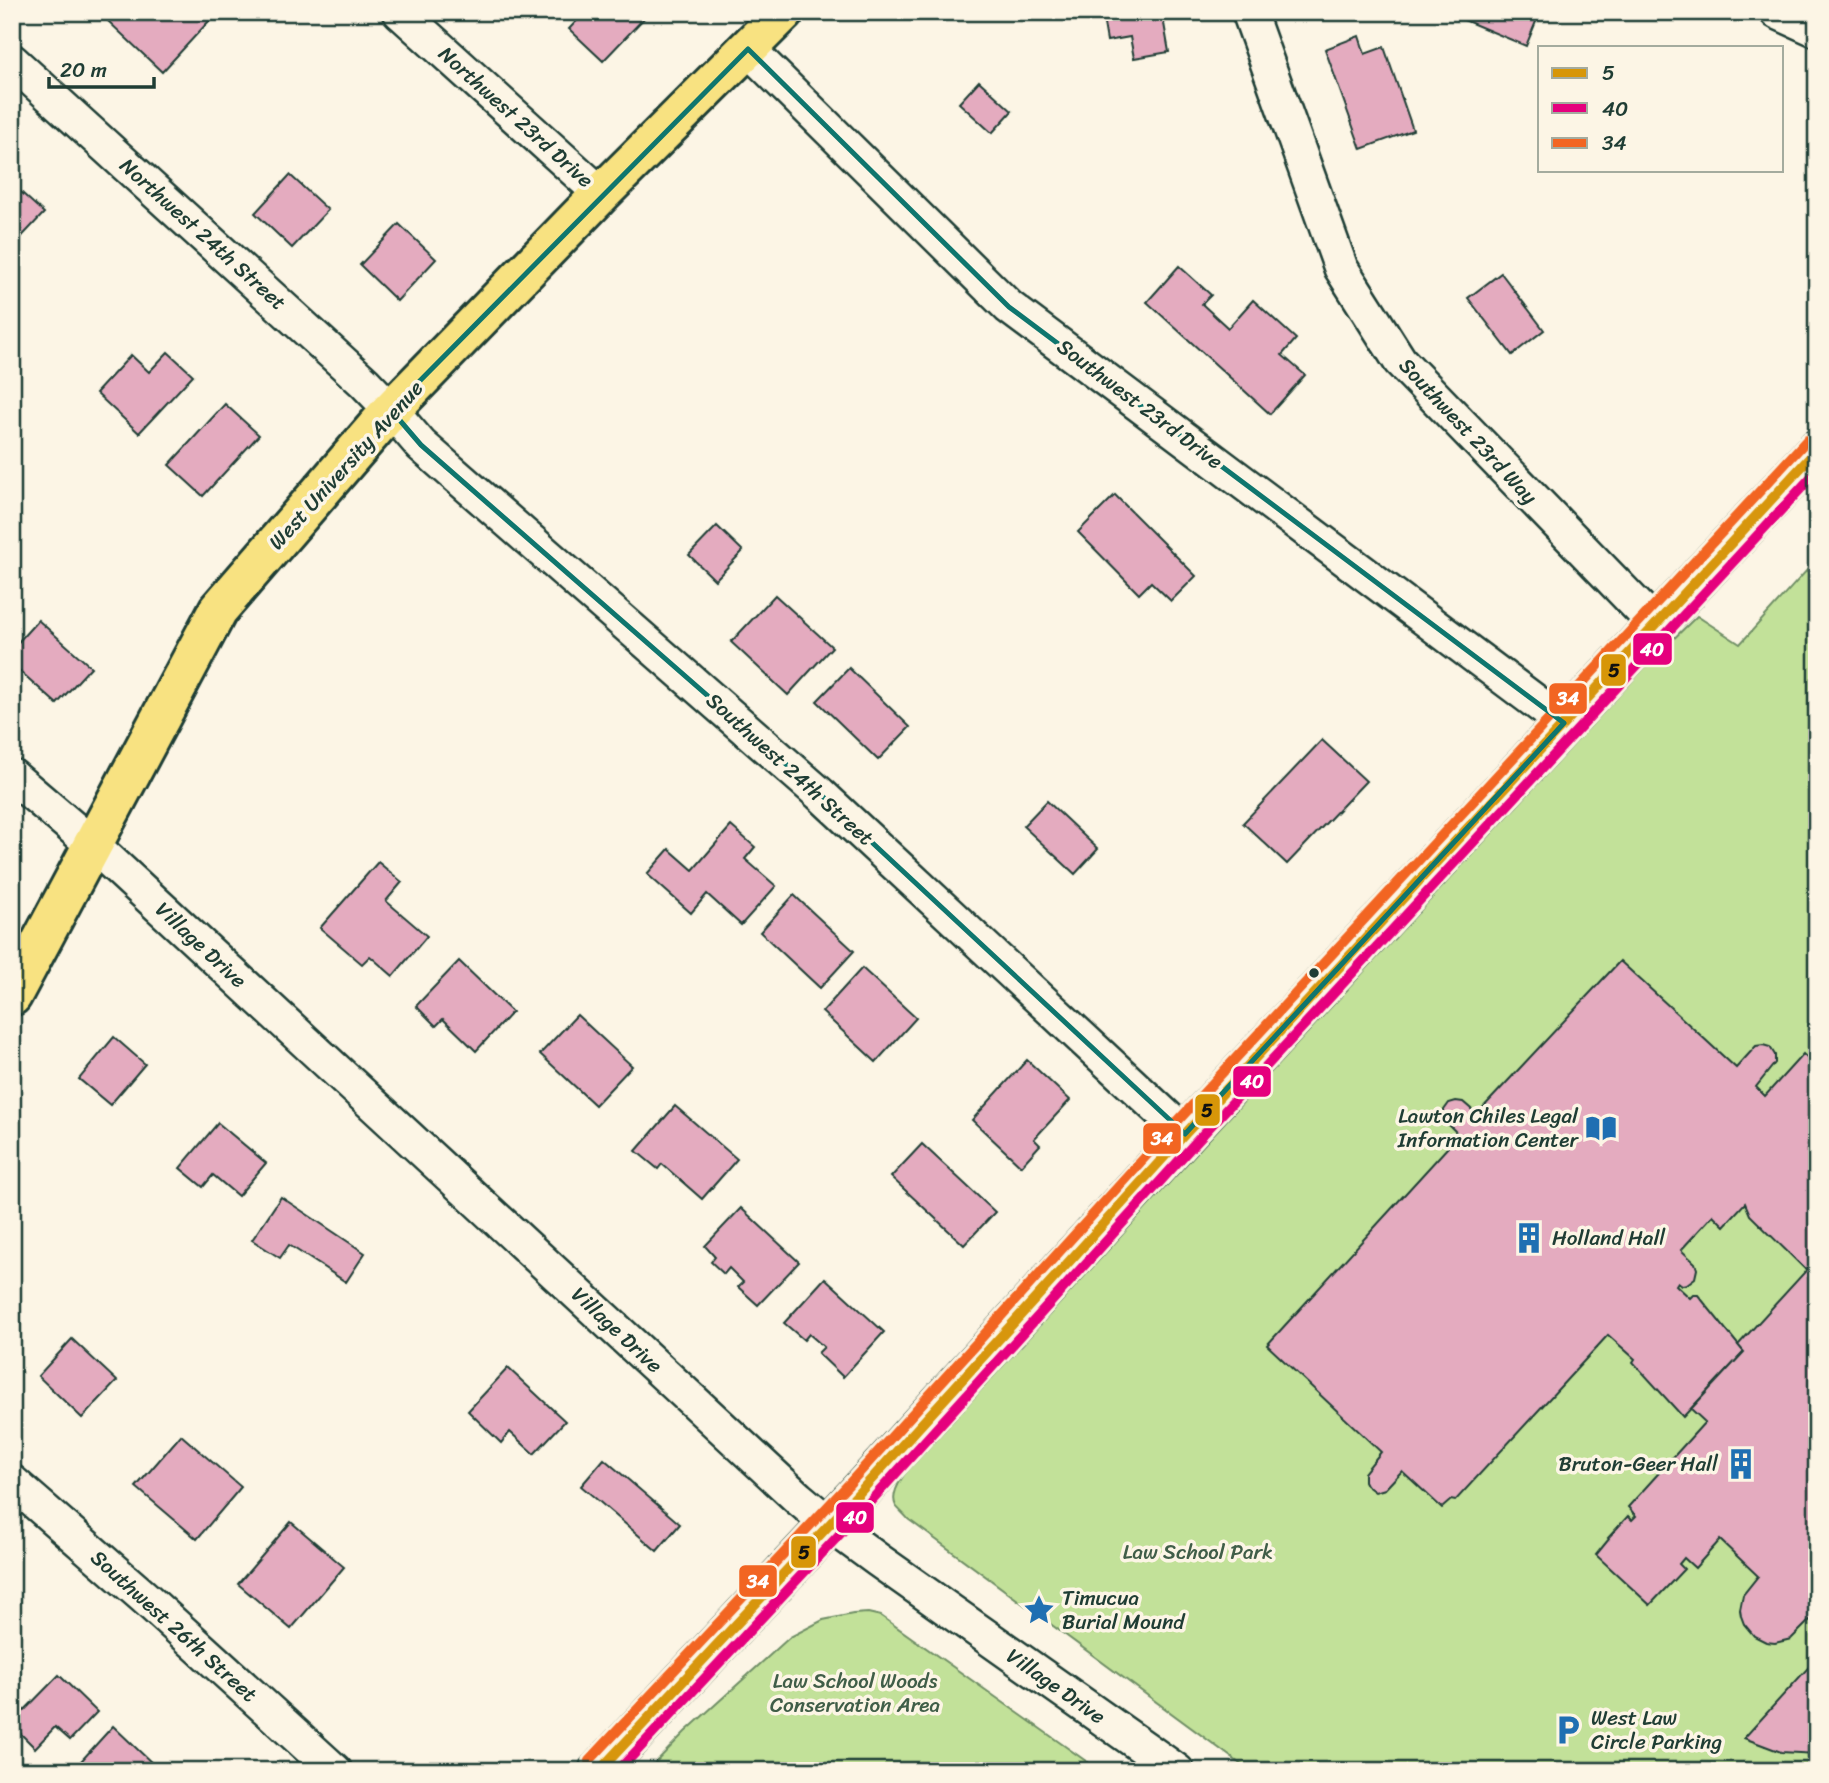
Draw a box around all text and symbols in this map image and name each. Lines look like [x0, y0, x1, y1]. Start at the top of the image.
street label: Northwest 23rd Drive [429, 36, 603, 198]
scale bar [49, 46, 154, 90]
legend [1538, 46, 1784, 172]
text: 20 m [60, 51, 107, 89]
text: 5 [1602, 54, 1615, 92]
text: 40 [1602, 90, 1628, 128]
text: 34 [1602, 124, 1627, 162]
street label: Northwest 24th Street [110, 148, 296, 320]
street label: Southwest 23rd Drive [1048, 328, 1232, 480]
street label: Southwest 23rd Way [1389, 348, 1547, 514]
street label: West University Avenue [259, 371, 433, 559]
line badge: 40 [1632, 632, 1673, 666]
text: 40 [1639, 633, 1664, 666]
line badge: 5 [1600, 653, 1627, 687]
text: 5 [1608, 654, 1620, 687]
line badge: 34 [1548, 682, 1588, 715]
text: 34 [1556, 682, 1579, 715]
street label: Southwest 24th Street [697, 683, 883, 855]
street label: Village Drive [146, 892, 256, 998]
unlabelled marker [1307, 966, 1321, 980]
line badge: 40 [1232, 1065, 1272, 1098]
text: 40 [1239, 1065, 1264, 1098]
line badge: 5 [1194, 1093, 1221, 1127]
text: 5 [1201, 1094, 1213, 1127]
place label: Lawton Chiles Legal Information Center [1397, 1097, 1579, 1159]
library icon: Lawton Chiles Legal Information Center [1584, 1111, 1618, 1145]
line badge: 34 [1142, 1122, 1182, 1155]
text: 34 [1150, 1122, 1173, 1155]
place label: Holland Hall [1552, 1219, 1666, 1257]
building icon: Holland Hall [1512, 1221, 1546, 1255]
street label: Village Drive [562, 1277, 672, 1383]
place label: Bruton-Geer Hall [1558, 1445, 1719, 1483]
building icon: Bruton-Geer Hall [1724, 1447, 1758, 1481]
line badge: 40 [835, 1501, 875, 1534]
text: 40 [842, 1501, 867, 1534]
park label: Law School Park [1123, 1533, 1273, 1571]
line badge: 5 [790, 1535, 817, 1569]
text: 5 [798, 1536, 810, 1569]
street label: Southwest 26th Street [81, 1540, 267, 1712]
line badge: 34 [738, 1564, 778, 1598]
text: 34 [746, 1565, 769, 1598]
place label: Timucua Burial Mound [1062, 1579, 1186, 1641]
place icon: Timucua Burial Mound [1022, 1593, 1056, 1627]
street label: Village Drive [998, 1638, 1114, 1735]
park label: Law School Woods Conservation Area [770, 1662, 940, 1724]
place label: West Law Circle Parking [1591, 1699, 1722, 1761]
parking icon: West Law Circle Parking [1551, 1713, 1585, 1747]

